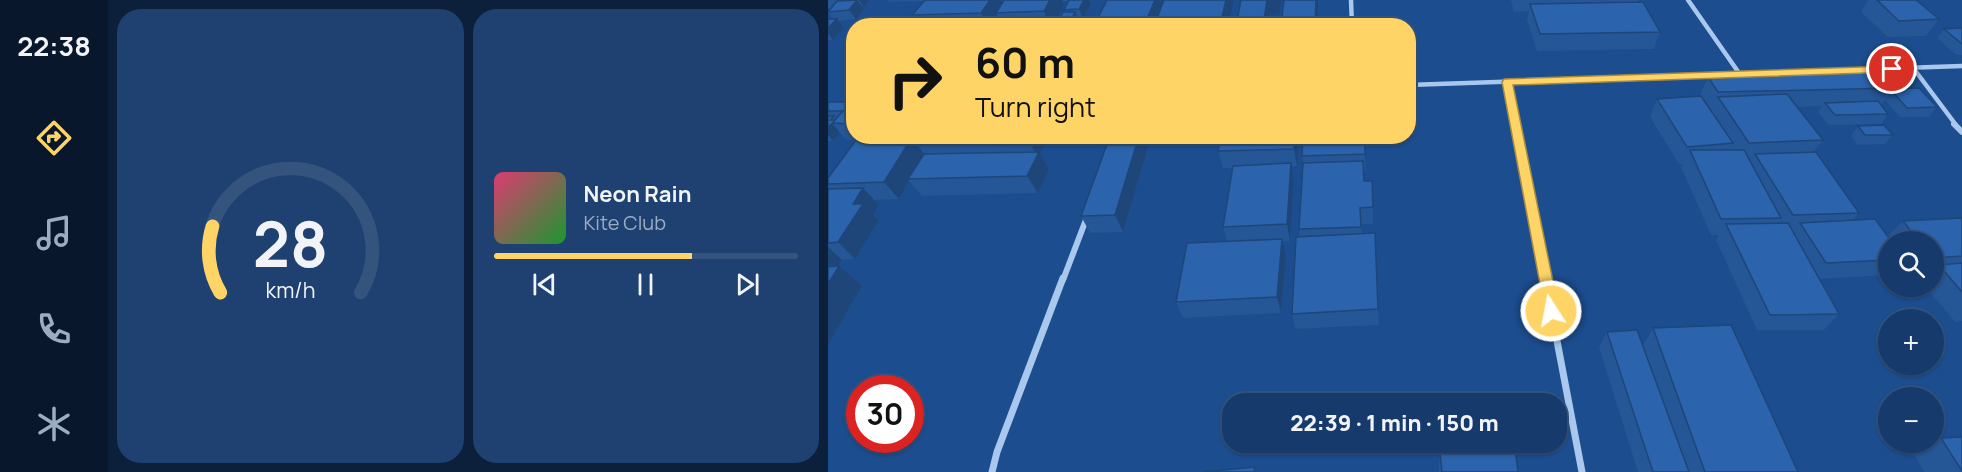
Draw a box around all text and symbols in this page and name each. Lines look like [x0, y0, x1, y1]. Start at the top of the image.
text: 22:38 [17, 27, 91, 64]
text: 60 m [975, 33, 1075, 91]
icon: right [876, 42, 954, 120]
pin [1866, 43, 1917, 94]
icon: arrive [1875, 52, 1908, 85]
text: Turn right [975, 88, 1096, 125]
icon: directions [33, 117, 75, 159]
text: Neon Rain [584, 179, 691, 209]
text: 28 [253, 200, 328, 286]
text: Kite Club [584, 209, 666, 236]
icon: music [33, 212, 75, 254]
map controls [1878, 231, 1944, 453]
button: search [1878, 231, 1944, 297]
icon: previous [528, 268, 561, 301]
icon: pause [629, 268, 662, 301]
icon: next [731, 268, 764, 301]
text: km/h [265, 275, 315, 304]
position arrow [1519, 279, 1583, 343]
icon: phone [33, 308, 75, 350]
button: + [1878, 309, 1944, 375]
speed limit sign: 30 [846, 375, 924, 453]
button: − [1878, 387, 1944, 453]
icon: climate [33, 403, 75, 445]
text: 22:39 · 1 min · 150 m [1290, 408, 1499, 438]

